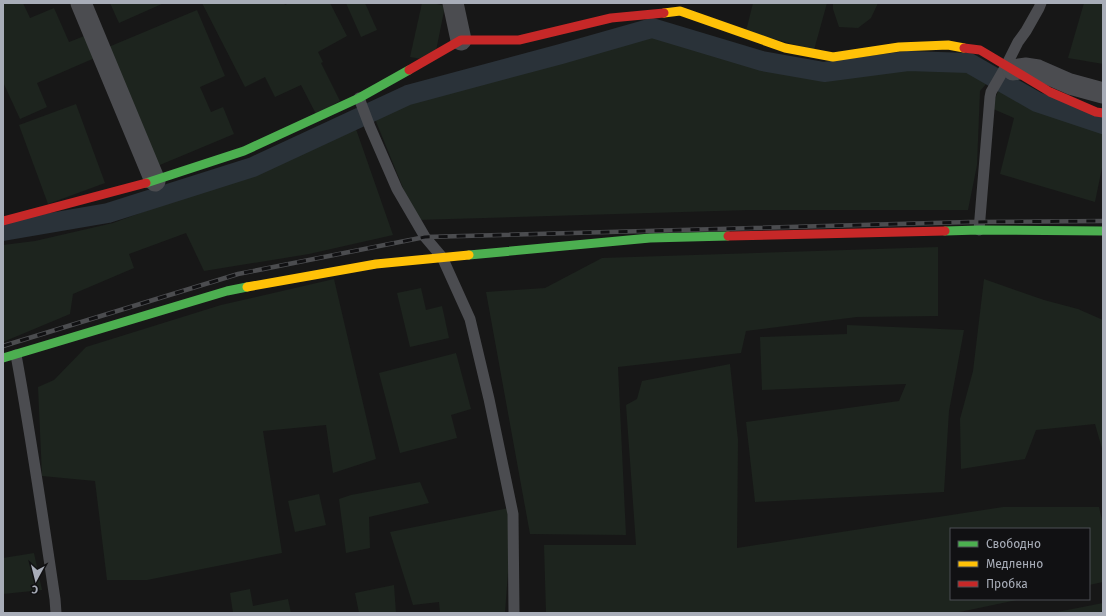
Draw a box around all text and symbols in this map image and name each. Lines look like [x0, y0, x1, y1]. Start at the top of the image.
legend [950, 528, 1090, 600]
text: Свободно [986, 537, 1041, 551]
text: Медленно [986, 557, 1043, 571]
north arrow [16, 560, 56, 600]
text: Пробка [986, 577, 1028, 591]
text: С [30, 583, 39, 596]

